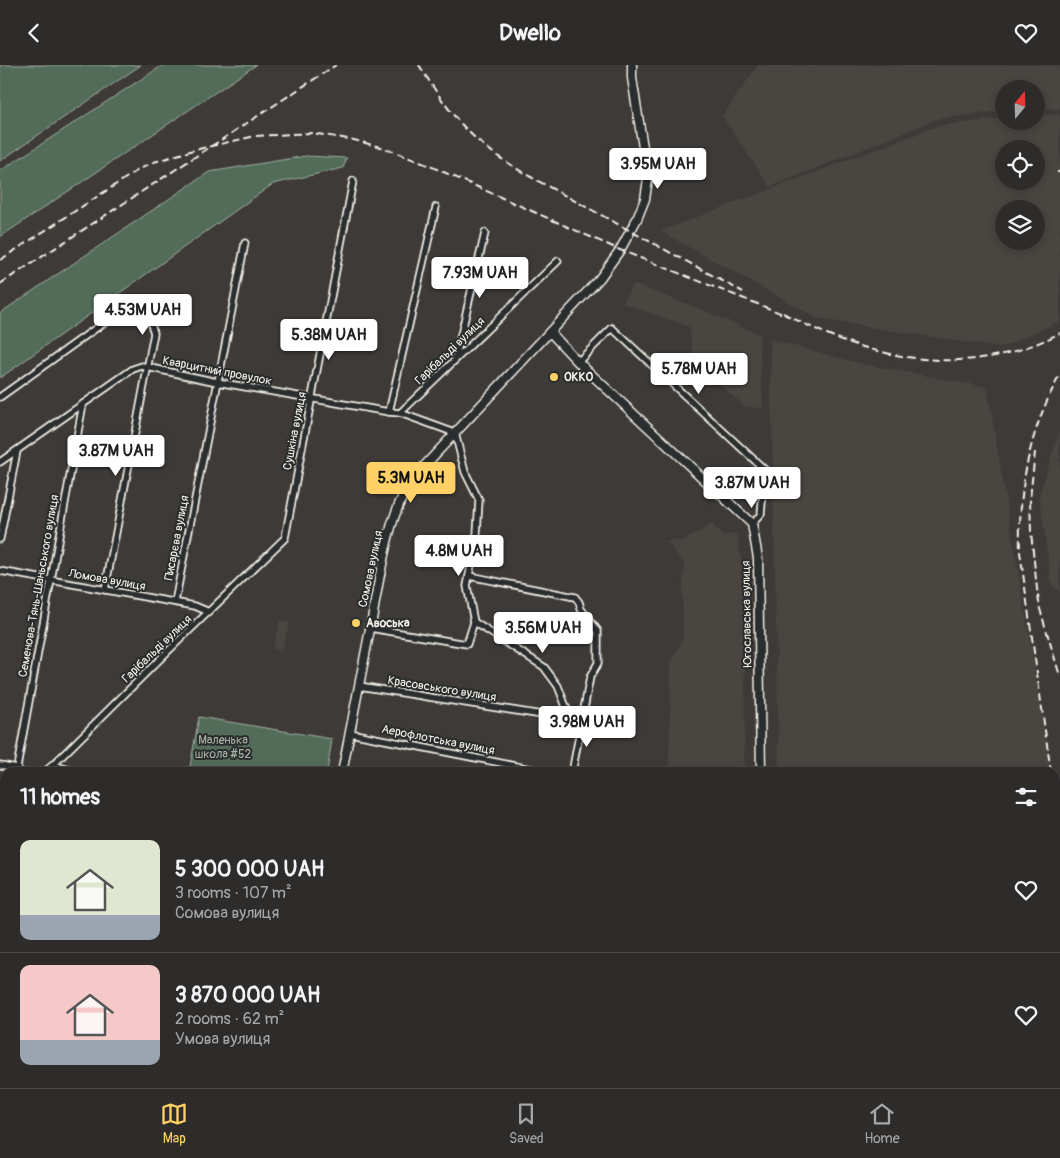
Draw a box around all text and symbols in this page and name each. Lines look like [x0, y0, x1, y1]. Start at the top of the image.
icon: back [20, 19, 48, 47]
text: Dwello [499, 19, 561, 47]
icon: heart [1012, 19, 1040, 47]
north arrow [995, 80, 1045, 130]
map controls [995, 80, 1045, 250]
button: locate [995, 140, 1045, 190]
pin: 3.95M UAH [601, 147, 715, 190]
text: 3.95M UAH [620, 154, 696, 174]
button: layers [995, 200, 1045, 250]
pin: 7.93M UAH [423, 257, 537, 299]
text: 7.93M UAH [442, 263, 518, 283]
pin: 4.53M UAH [86, 293, 200, 336]
text: 4.53M UAH [105, 300, 181, 320]
street label: Гарібальді вулиця [412, 314, 488, 388]
pin: 5.38M UAH [272, 319, 386, 361]
text: 5.38M UAH [291, 325, 367, 345]
street label: Кварцитний провулок [161, 353, 273, 389]
pin: 5.78M UAH [642, 353, 756, 395]
text: 5.78M UAH [662, 359, 736, 379]
place label: ОККО [564, 370, 593, 385]
marker: ОККО [548, 371, 560, 383]
street label: Сушкіна вулиця [280, 390, 310, 471]
pin: 3.87M UAH [59, 435, 173, 477]
text: 3.87M UAH [78, 441, 154, 461]
pin: 5.3M UAH [359, 461, 463, 504]
pin: 3.87M UAH [695, 467, 809, 509]
text: 5.3M UAH [377, 468, 445, 488]
text: 3.87M UAH [714, 473, 790, 493]
street label: Семенова-Тянь-Шаньського вулиця [16, 493, 63, 679]
street label: Писарєва вулиця [161, 494, 193, 582]
street label: Сомова вулиця [356, 529, 387, 609]
pin: 4.8M UAH [407, 535, 511, 577]
text: 4.8M UAH [426, 541, 492, 561]
street label: Югославська вулиця [739, 560, 755, 667]
street label: Ломова вулиця [66, 566, 147, 594]
pin: 3.56M UAH [486, 611, 600, 654]
street label: Гарібальді вулиця [119, 612, 195, 686]
place label: Авоська [366, 616, 410, 631]
marker: Авоська [350, 617, 362, 629]
text: 3.56M UAH [505, 618, 581, 638]
street label: Красовського вулиця [387, 673, 498, 705]
pin: 3.98M UAH [530, 705, 644, 748]
text: 3.98M UAH [550, 712, 624, 732]
street label: Аерофлотська вулиця [380, 722, 496, 758]
park label: Маленька школа #52 [195, 733, 251, 762]
icon: filters [1012, 783, 1040, 811]
text: 11 homes [20, 784, 100, 811]
text: 5 300 000 UAH [175, 856, 324, 883]
icon: home [60, 860, 120, 920]
icon: heart [1012, 876, 1040, 904]
text: 3 rooms · 107 m² [175, 883, 292, 903]
text: Сомова вулиця [175, 903, 279, 923]
text: 3 870 000 UAH [175, 982, 320, 1009]
icon: home [60, 985, 120, 1045]
icon: heart [1012, 1001, 1040, 1029]
text: 2 rooms · 62 m² [175, 1009, 284, 1029]
text: Умова вулиця [175, 1029, 270, 1049]
tab: Map [160, 1100, 188, 1147]
tab: Saved [509, 1100, 544, 1147]
tab: Home [864, 1100, 900, 1147]

